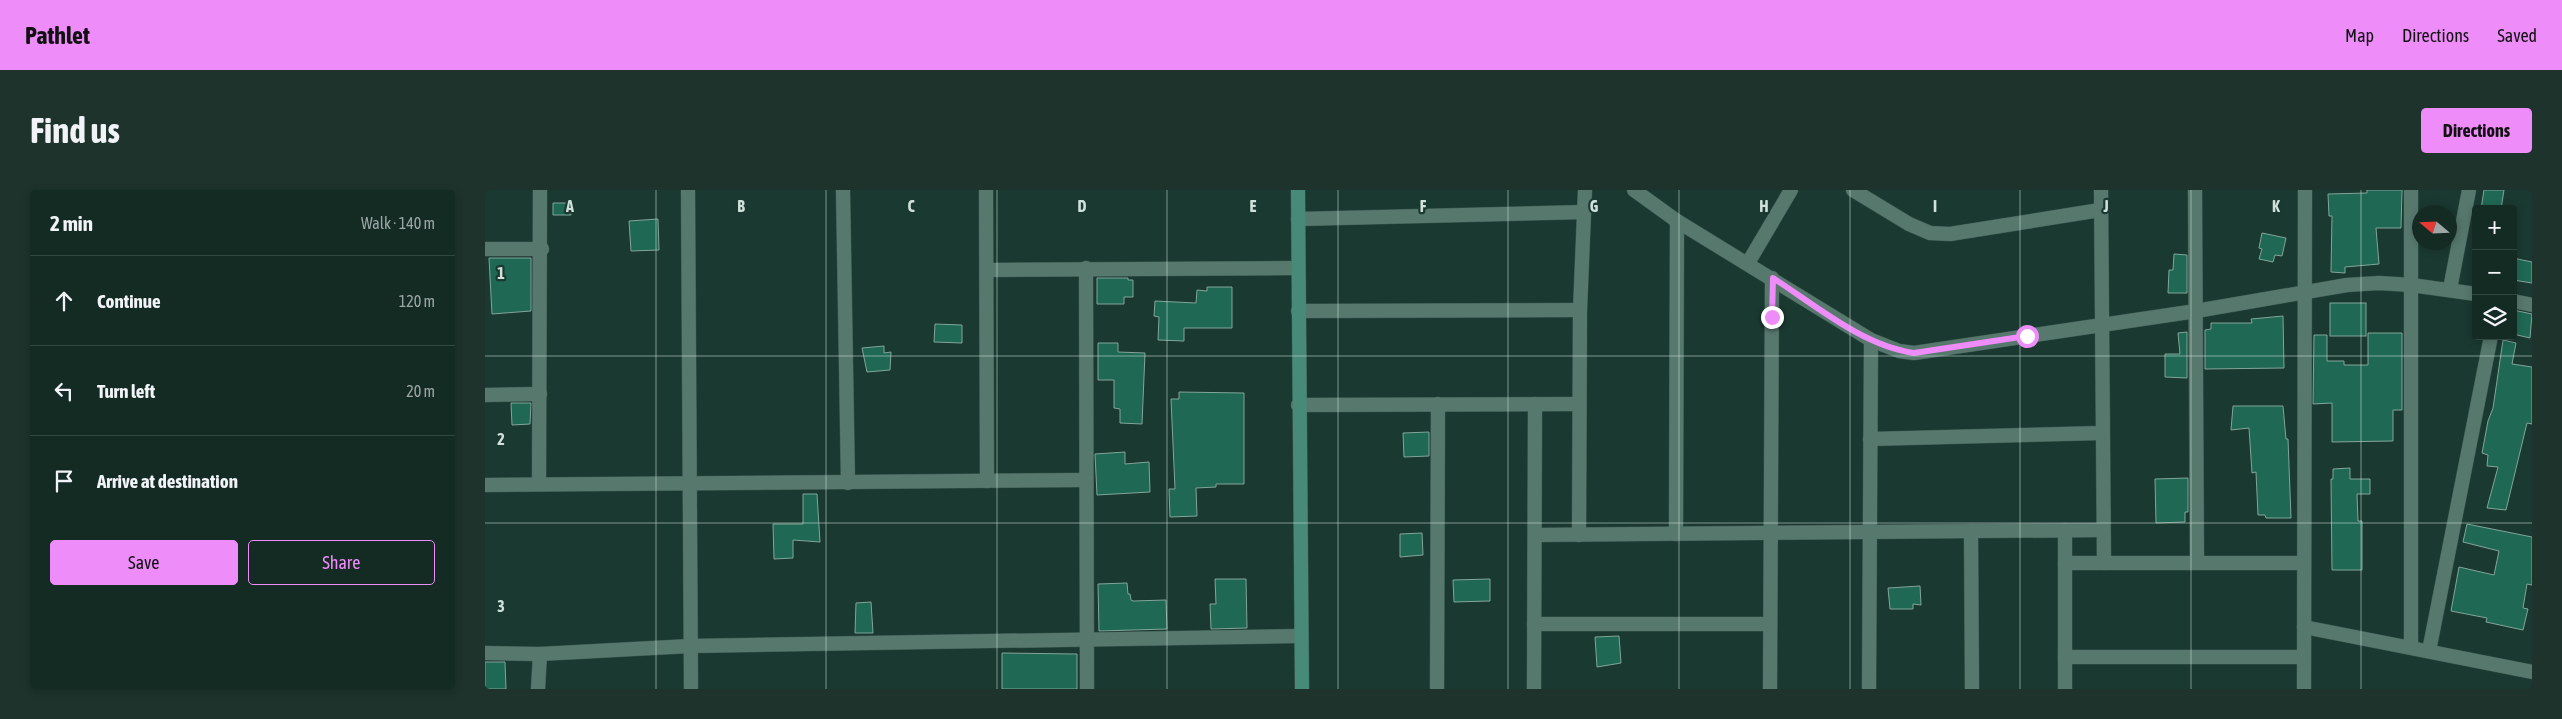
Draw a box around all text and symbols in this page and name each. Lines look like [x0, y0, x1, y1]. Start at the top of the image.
text: Pathlet [25, 22, 90, 49]
text: Map [2345, 25, 2374, 46]
text: Directions [2402, 25, 2469, 46]
text: Saved [2497, 25, 2537, 46]
button: Directions [2421, 108, 2532, 153]
text: Find us [30, 110, 120, 150]
text: A [565, 197, 574, 215]
text: B [737, 197, 745, 215]
text: C [907, 197, 915, 215]
text: D [1078, 197, 1087, 215]
text: E [1250, 197, 1257, 215]
text: F [1420, 197, 1427, 215]
text: G [1590, 197, 1599, 215]
text: H [1759, 197, 1769, 215]
text: I [1933, 197, 1937, 215]
text: J [2102, 197, 2109, 215]
text: K [2272, 197, 2280, 215]
north arrow [2412, 205, 2457, 250]
map controls [2472, 205, 2517, 340]
button: + [2472, 205, 2517, 250]
text: 2 min [50, 211, 93, 235]
text: Walk · 140 m [361, 214, 435, 232]
button: − [2472, 250, 2517, 295]
text: 1 [497, 264, 505, 282]
icon: ahead [50, 287, 78, 315]
text: Continue [97, 290, 161, 312]
text: 120 m [399, 292, 435, 310]
button: layers [2472, 295, 2517, 340]
route end [1761, 306, 1784, 329]
route start [2016, 325, 2039, 348]
icon: left [50, 377, 78, 405]
text: Turn left [97, 380, 155, 402]
text: 20 m [406, 382, 435, 400]
text: 2 [497, 430, 505, 448]
icon: arrive [50, 467, 78, 495]
text: Arrive at destination [97, 470, 238, 492]
button: Save [50, 540, 238, 585]
button: Share [248, 540, 435, 585]
text: 3 [497, 597, 505, 615]

